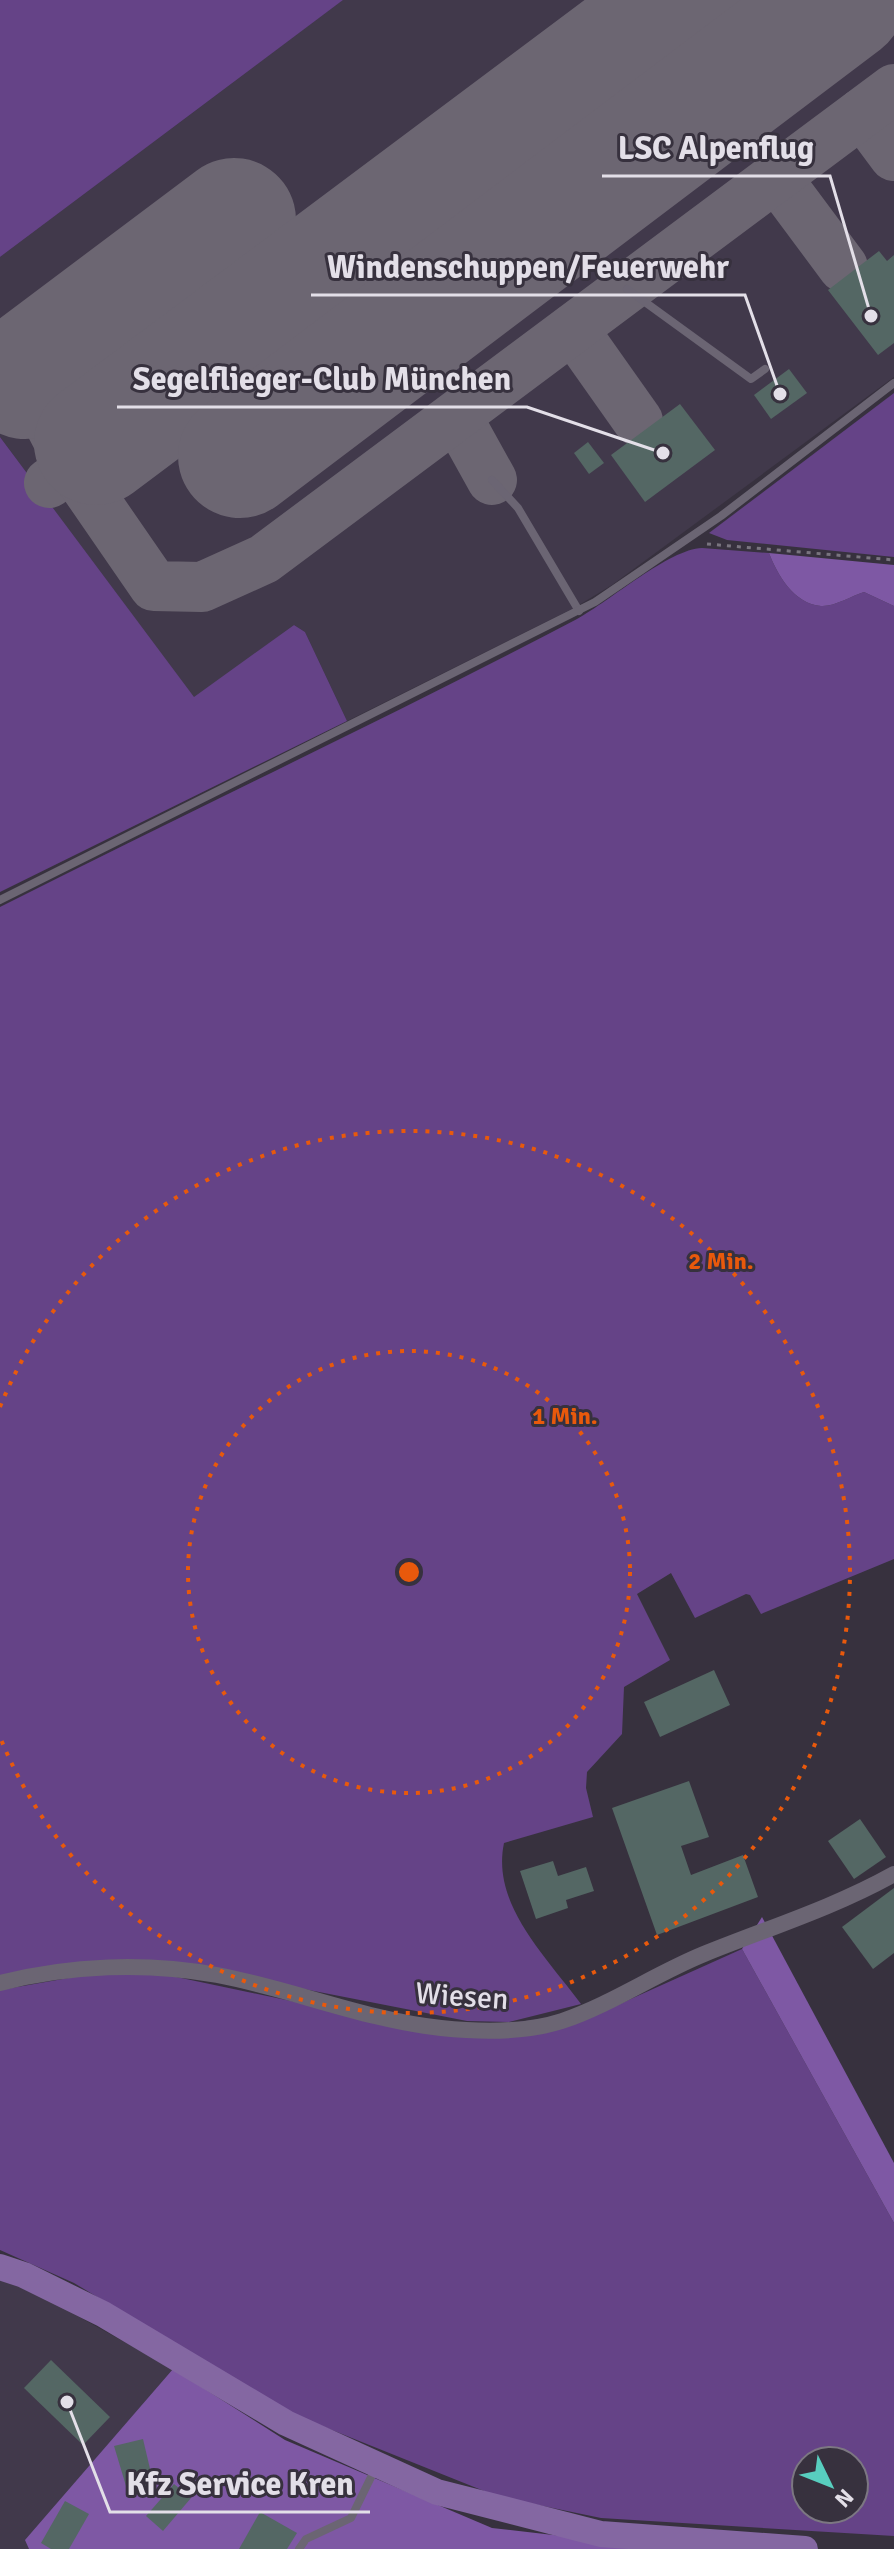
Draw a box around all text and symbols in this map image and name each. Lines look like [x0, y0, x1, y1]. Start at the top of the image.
callout: LSC Alpenflug [602, 120, 830, 176]
text: LSC Alpenflug [618, 129, 814, 168]
callout: Windenschuppen/Feuerwehr [311, 239, 745, 295]
text: Windenschuppen/Feuerwehr [327, 248, 729, 287]
callout: Segelflieger-Club München [117, 351, 527, 407]
text: Segelflieger-Club München [133, 360, 511, 399]
text: 2 Min. [688, 1246, 754, 1276]
text: 1 Min. [532, 1401, 598, 1431]
centre of rings [395, 1558, 423, 1586]
street label: Wiesen [414, 1975, 510, 2018]
north arrow [790, 2445, 870, 2525]
callout: Kfz Service Kren [110, 2456, 370, 2512]
text: Kfz Service Kren [126, 2465, 354, 2504]
text: N [829, 2483, 859, 2513]

